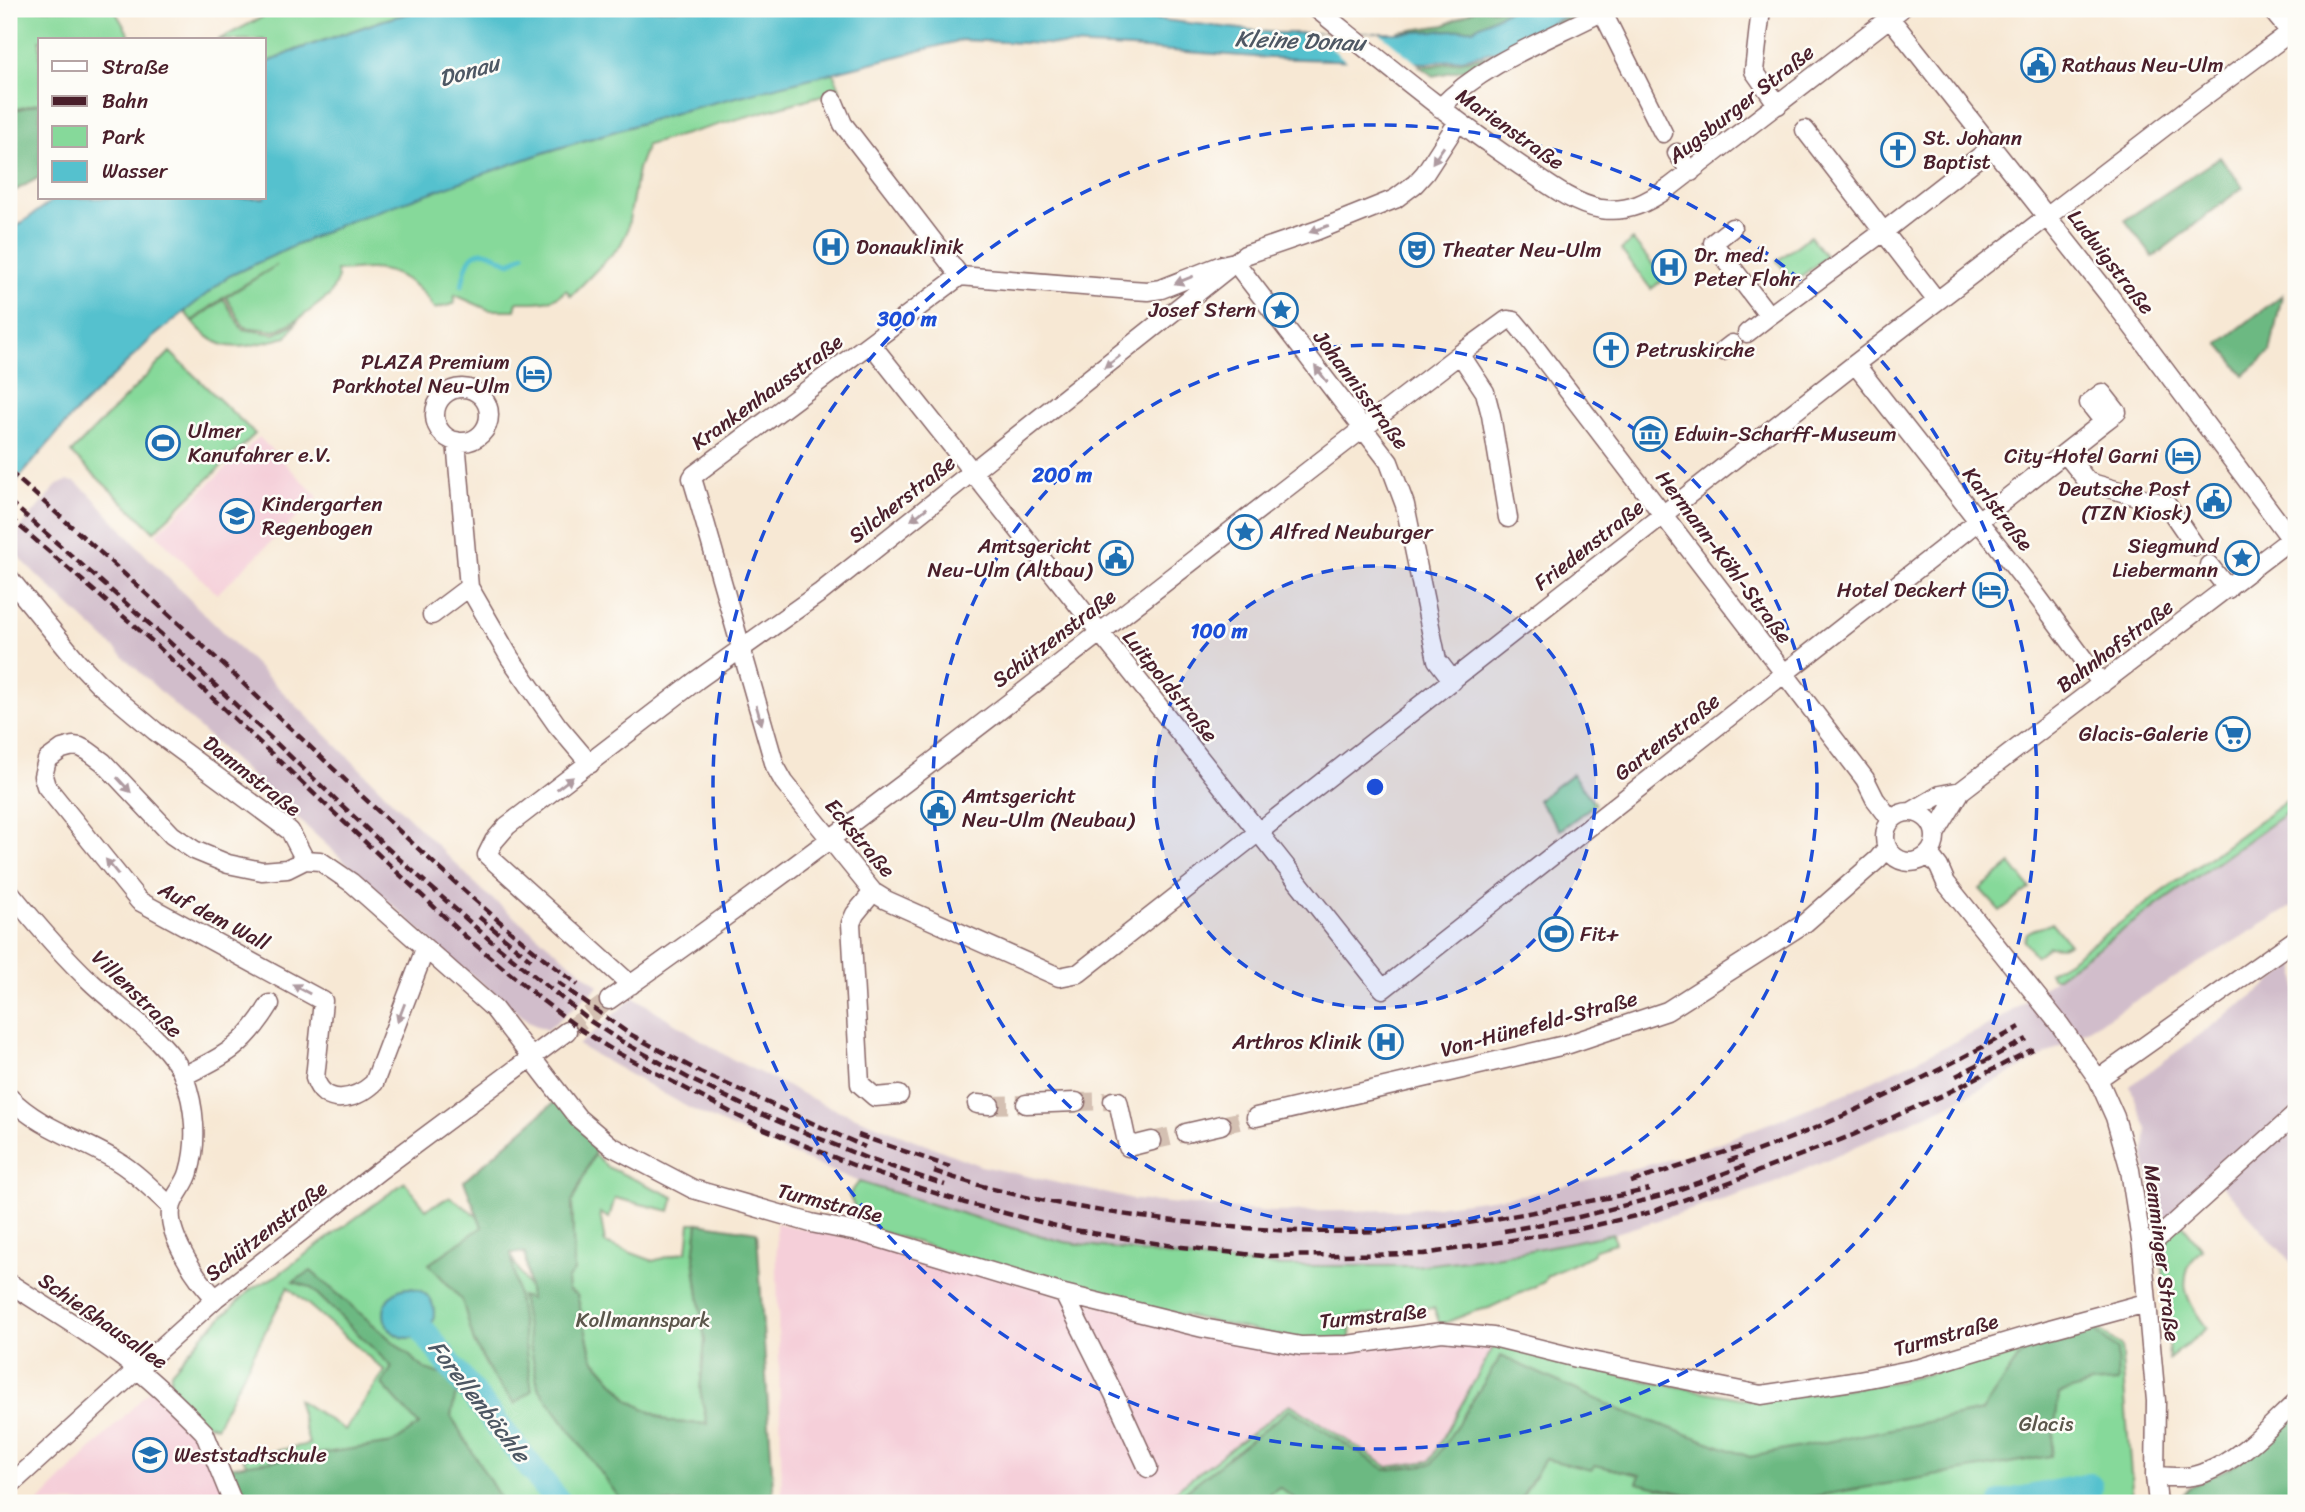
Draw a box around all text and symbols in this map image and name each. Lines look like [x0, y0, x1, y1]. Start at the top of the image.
water label: Kleine Donau [1234, 18, 1368, 64]
street label: Augsburger Straße [1658, 34, 1823, 174]
legend [38, 38, 266, 200]
water label: Donau [434, 42, 507, 99]
public building icon: Rathaus Neu-Ulm [2019, 46, 2057, 84]
place label: Rathaus Neu-Ulm [2062, 46, 2224, 84]
text: Straße [102, 48, 169, 86]
street label: Marienstraße [1448, 77, 1573, 181]
text: Bahn [102, 82, 148, 120]
text: Park [102, 118, 145, 156]
place label: St. Johann Baptist [1923, 119, 2022, 181]
church icon: St. Johann Baptist [1879, 131, 1917, 169]
one-way arrow [1431, 146, 1445, 164]
text: Wasser [102, 152, 169, 190]
street label: Ludwigstraße [2057, 201, 2165, 324]
one-way arrow [1309, 224, 1330, 235]
hospital icon: Donauklinik [812, 228, 850, 266]
place label: Donauklinik [856, 228, 964, 266]
theatre icon: Theater Neu-Ulm [1398, 231, 1436, 269]
place label: Theater Neu-Ulm [1442, 231, 1602, 269]
place label: Dr. med. Peter Flohr [1694, 236, 1800, 298]
hospital icon: Dr. med. Peter Flohr [1650, 248, 1688, 286]
one-way arrow [1174, 274, 1195, 285]
place label: Josef Stern [1148, 291, 1256, 329]
place icon: Josef Stern [1262, 291, 1300, 329]
text: 300 m [876, 300, 938, 338]
street label: Johannisstraße [1302, 321, 1419, 459]
street label: Krankenhausstraße [683, 324, 851, 460]
church icon: Petruskirche [1592, 331, 1630, 369]
place label: Petruskirche [1636, 331, 1755, 369]
place label: PLAZA Premium Parkhotel Neu-Ulm [332, 343, 510, 405]
one-way arrow [1103, 354, 1121, 368]
hotel icon: PLAZA Premium Parkhotel Neu-Ulm [515, 355, 553, 393]
one-way arrow [1313, 366, 1328, 384]
place label: Ulmer Kanufahrer e.V. [188, 412, 332, 474]
museum icon: Edwin-Scharff-Museum [1631, 415, 1669, 453]
place label: Edwin-Scharff-Museum [1674, 415, 1897, 453]
sports icon: Ulmer Kanufahrer e.V. [144, 424, 182, 462]
place label: City-Hotel Garni [2004, 437, 2159, 475]
hotel icon: City-Hotel Garni [2164, 437, 2202, 475]
street label: Silcherstraße [840, 444, 964, 554]
text: 200 m [1031, 456, 1093, 494]
street label: Karlstraße [1952, 458, 2044, 560]
street label: Hermann-Köhl-Straße [1646, 462, 1803, 653]
place label: Deutsche Post (TZN Kiosk) [2058, 470, 2192, 532]
public building icon: Deutsche Post (TZN Kiosk) [2195, 482, 2233, 520]
place label: Kindergarten Regenbogen [262, 485, 383, 547]
street label: Friedenstraße [1525, 489, 1653, 601]
school or university icon: Kindergarten Regenbogen [218, 497, 256, 535]
one-way arrow [910, 506, 928, 521]
place icon: Alfred Neuburger [1226, 513, 1264, 551]
place label: Alfred Neuburger [1269, 513, 1434, 551]
place label: Amtsgericht Neu-Ulm (Altbau) [927, 527, 1094, 589]
place label: Siegmund Liebermann [2112, 527, 2220, 589]
public building icon: Amtsgericht Neu-Ulm (Altbau) [1097, 539, 1135, 577]
place icon: Siegmund Liebermann [2223, 539, 2261, 577]
place label: Hotel Deckert [1837, 571, 1968, 609]
hotel icon: Hotel Deckert [1971, 571, 2009, 609]
street label: Schützenstraße [983, 578, 1125, 698]
street label: Bahnhofstraße [2048, 589, 2182, 703]
text: 100 m [1190, 612, 1248, 650]
street label: Luitpoldstraße [1112, 621, 1228, 751]
street label: Gartenstraße [1605, 683, 1729, 791]
one-way arrow [754, 704, 765, 726]
place label: Glacis-Galerie [2079, 715, 2208, 753]
supermarket icon: Glacis-Galerie [2214, 715, 2252, 753]
street label: Dammstraße [194, 725, 310, 827]
centre of rings [1363, 775, 1387, 799]
one-way arrow [116, 776, 133, 793]
one-way arrow [556, 776, 574, 790]
place label: Amtsgericht Neu-Ulm (Neubau) [961, 777, 1136, 839]
street label: Eckstraße [815, 789, 905, 887]
public building icon: Amtsgericht Neu-Ulm (Neubau) [919, 789, 957, 827]
one-way arrow [105, 859, 120, 876]
street label: Auf dem Wall [150, 870, 278, 962]
sports icon: Fit+ [1537, 915, 1575, 953]
place label: Fit+ [1580, 915, 1619, 953]
street label: Villenstraße [82, 940, 192, 1048]
street label: Von-Hünefeld-Straße [1436, 979, 1642, 1069]
one-way arrow [291, 983, 311, 994]
one-way arrow [395, 1002, 406, 1023]
place label: Arthros Klinik [1231, 1023, 1362, 1061]
hospital icon: Arthros Klinik [1367, 1023, 1405, 1061]
street label: Memminger Straße [2132, 1162, 2192, 1344]
street label: Schützenstraße [196, 1170, 336, 1292]
street label: Turmstraße [773, 1172, 887, 1234]
street label: Schießhausallee [30, 1262, 176, 1380]
street label: Turmstraße [1318, 1291, 1428, 1341]
park label: Kollmannspark [576, 1301, 710, 1339]
street label: Turmstraße [1889, 1302, 2003, 1368]
water label: Forellenbächle [417, 1330, 542, 1474]
park label: Glacis [2019, 1405, 2074, 1443]
school or university icon: Weststadtschule [131, 1436, 169, 1474]
place label: Weststadtschule [174, 1436, 327, 1474]

